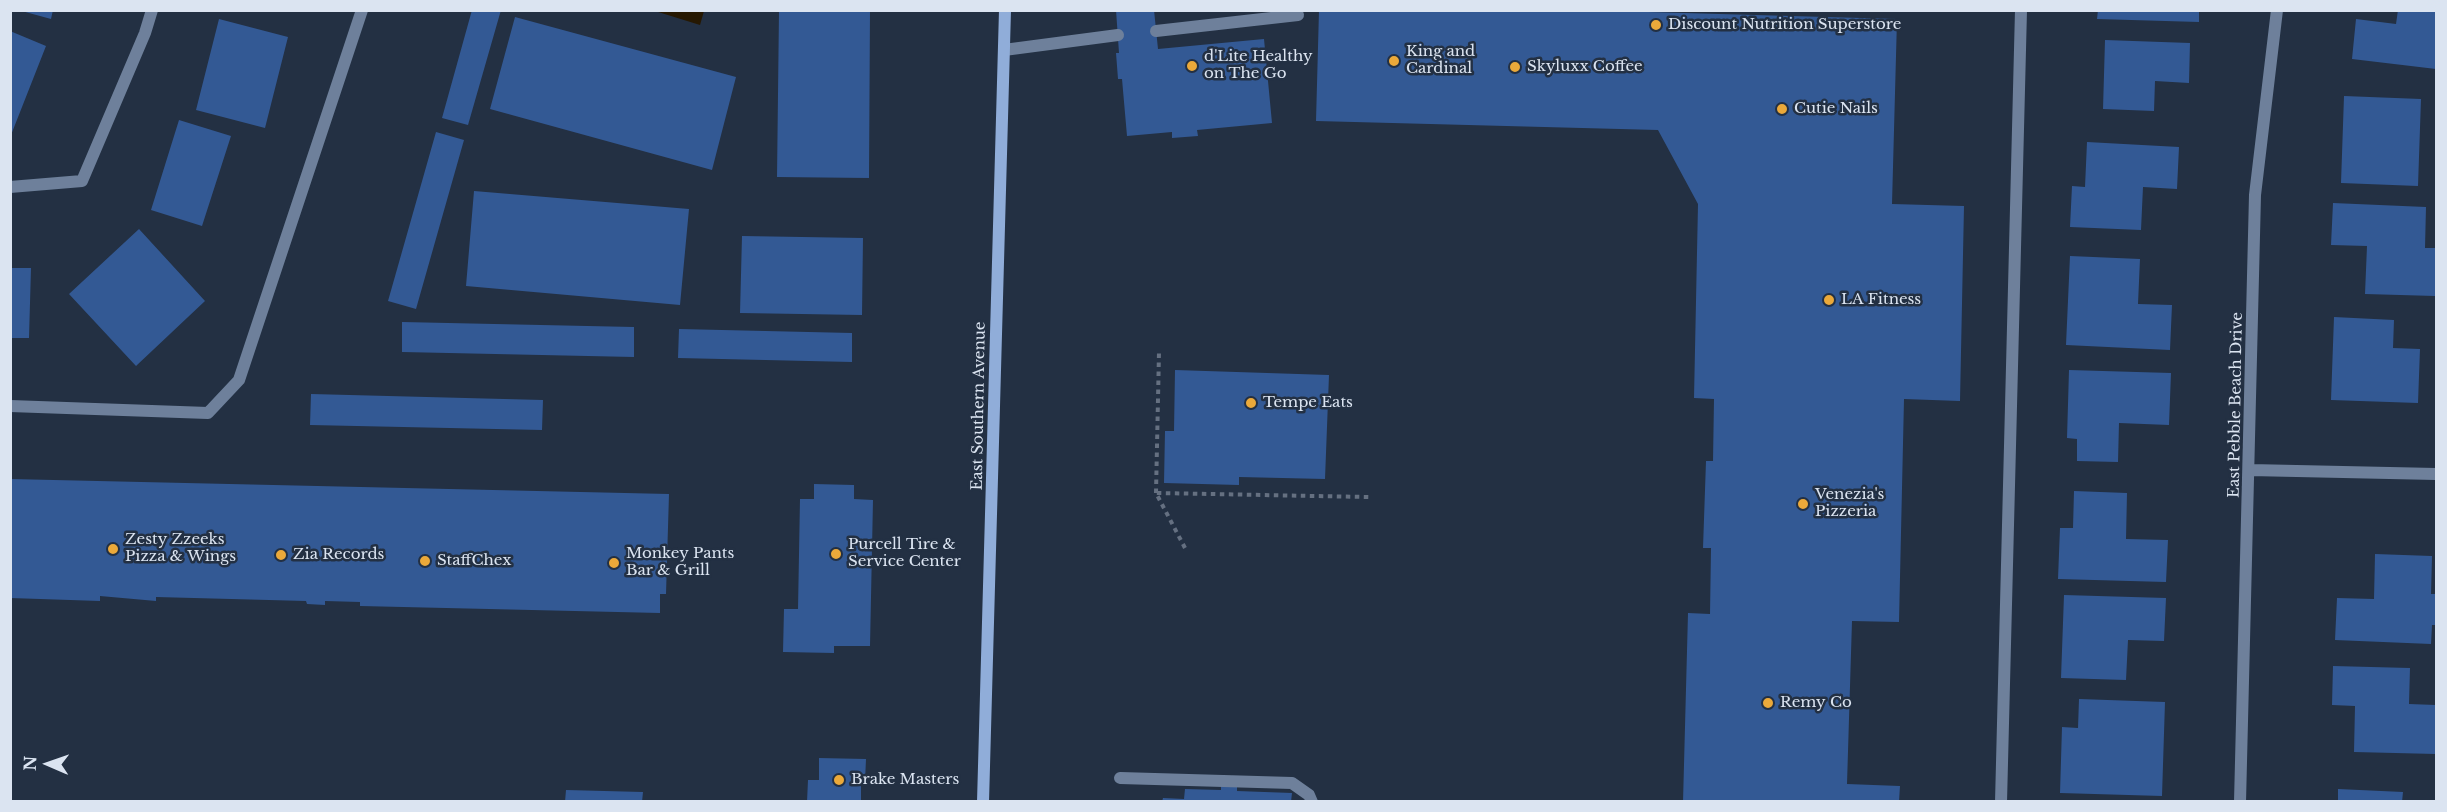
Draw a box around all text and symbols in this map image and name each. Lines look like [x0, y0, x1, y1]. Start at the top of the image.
place label: Discount Nutrition Superstore [1668, 16, 1901, 34]
marker: Discount Nutrition Superstore [1649, 18, 1663, 32]
place label: King and Cardinal [1406, 43, 1475, 78]
place label: d'Lite Healthy on The Go [1204, 48, 1312, 83]
marker: King and Cardinal [1387, 54, 1401, 68]
place label: Skyluxx Coffee [1527, 58, 1643, 76]
marker: d'Lite Healthy on The Go [1185, 59, 1199, 73]
marker: Skyluxx Coffee [1508, 60, 1522, 74]
place label: Cutie Nails [1794, 100, 1878, 118]
marker: Cutie Nails [1775, 102, 1789, 116]
place label: LA Fitness [1841, 291, 1921, 309]
marker: LA Fitness [1822, 293, 1836, 307]
street label: East Pebble Beach Drive [2225, 312, 2247, 498]
street label: East Southern Avenue [969, 321, 989, 491]
place label: Tempe Eats [1263, 394, 1353, 412]
marker: Tempe Eats [1244, 396, 1258, 410]
place label: Venezia's Pizzeria [1815, 486, 1884, 521]
marker: Venezia's Pizzeria [1796, 497, 1810, 511]
place label: Zesty Zzeeks Pizza & Wings [125, 531, 236, 566]
place label: Purcell Tire & Service Center [848, 536, 961, 571]
marker: Zesty Zzeeks Pizza & Wings [106, 542, 120, 556]
place label: Monkey Pants Bar & Grill [626, 545, 734, 580]
place label: Zia Records [293, 546, 384, 564]
marker: Purcell Tire & Service Center [829, 547, 843, 561]
marker: Zia Records [274, 548, 288, 562]
place label: StaffChex [437, 552, 512, 570]
marker: StaffChex [418, 554, 432, 568]
marker: Monkey Pants Bar & Grill [607, 556, 621, 570]
place label: Remy Co [1780, 694, 1852, 712]
marker: Remy Co [1761, 696, 1775, 710]
north arrow [18, 734, 78, 794]
text: N [20, 756, 40, 771]
place label: Brake Masters [851, 771, 959, 789]
marker: Brake Masters [832, 773, 846, 787]

